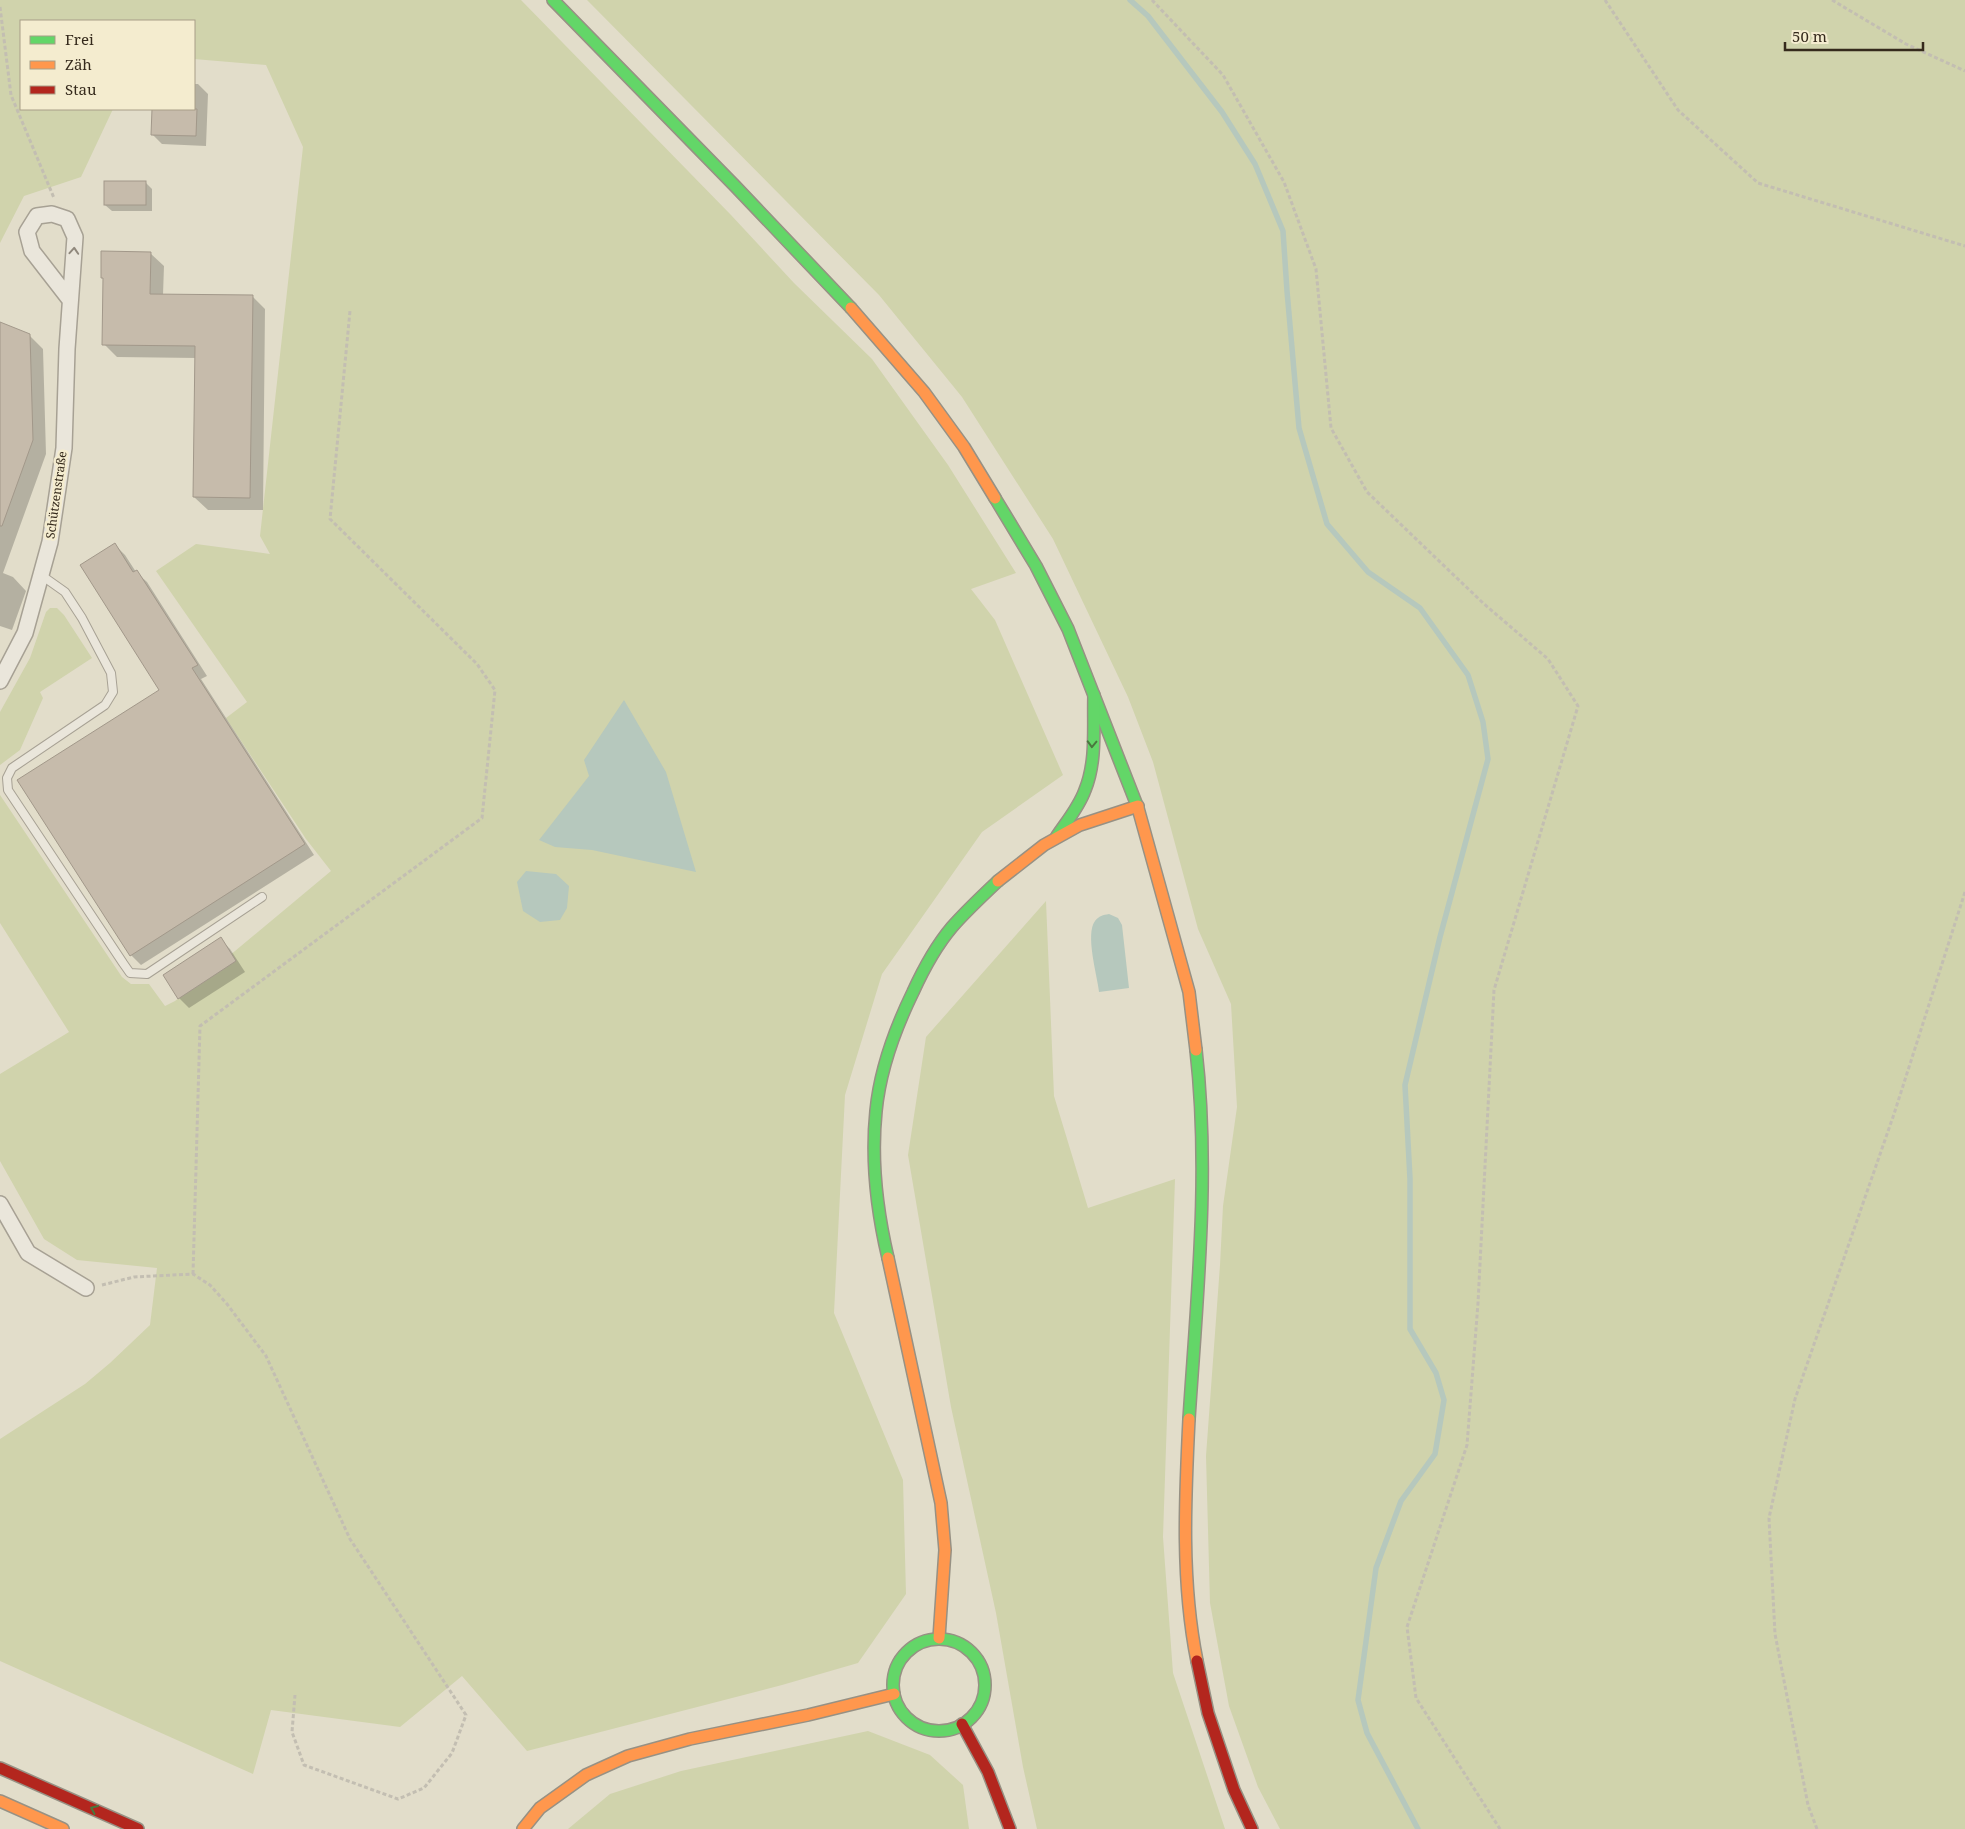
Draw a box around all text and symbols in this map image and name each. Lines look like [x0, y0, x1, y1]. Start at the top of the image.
legend [20, 20, 195, 110]
scale bar [1785, 20, 1922, 52]
text: 50 m [1792, 26, 1827, 46]
text: Frei [65, 29, 94, 49]
text: Zäh [65, 54, 92, 74]
text: Stau [65, 79, 97, 99]
one-way arrow [68, 247, 79, 255]
street label: Schützenstraße [41, 450, 71, 540]
one-way arrow [1087, 740, 1098, 748]
one-way arrow [90, 1805, 99, 1816]

